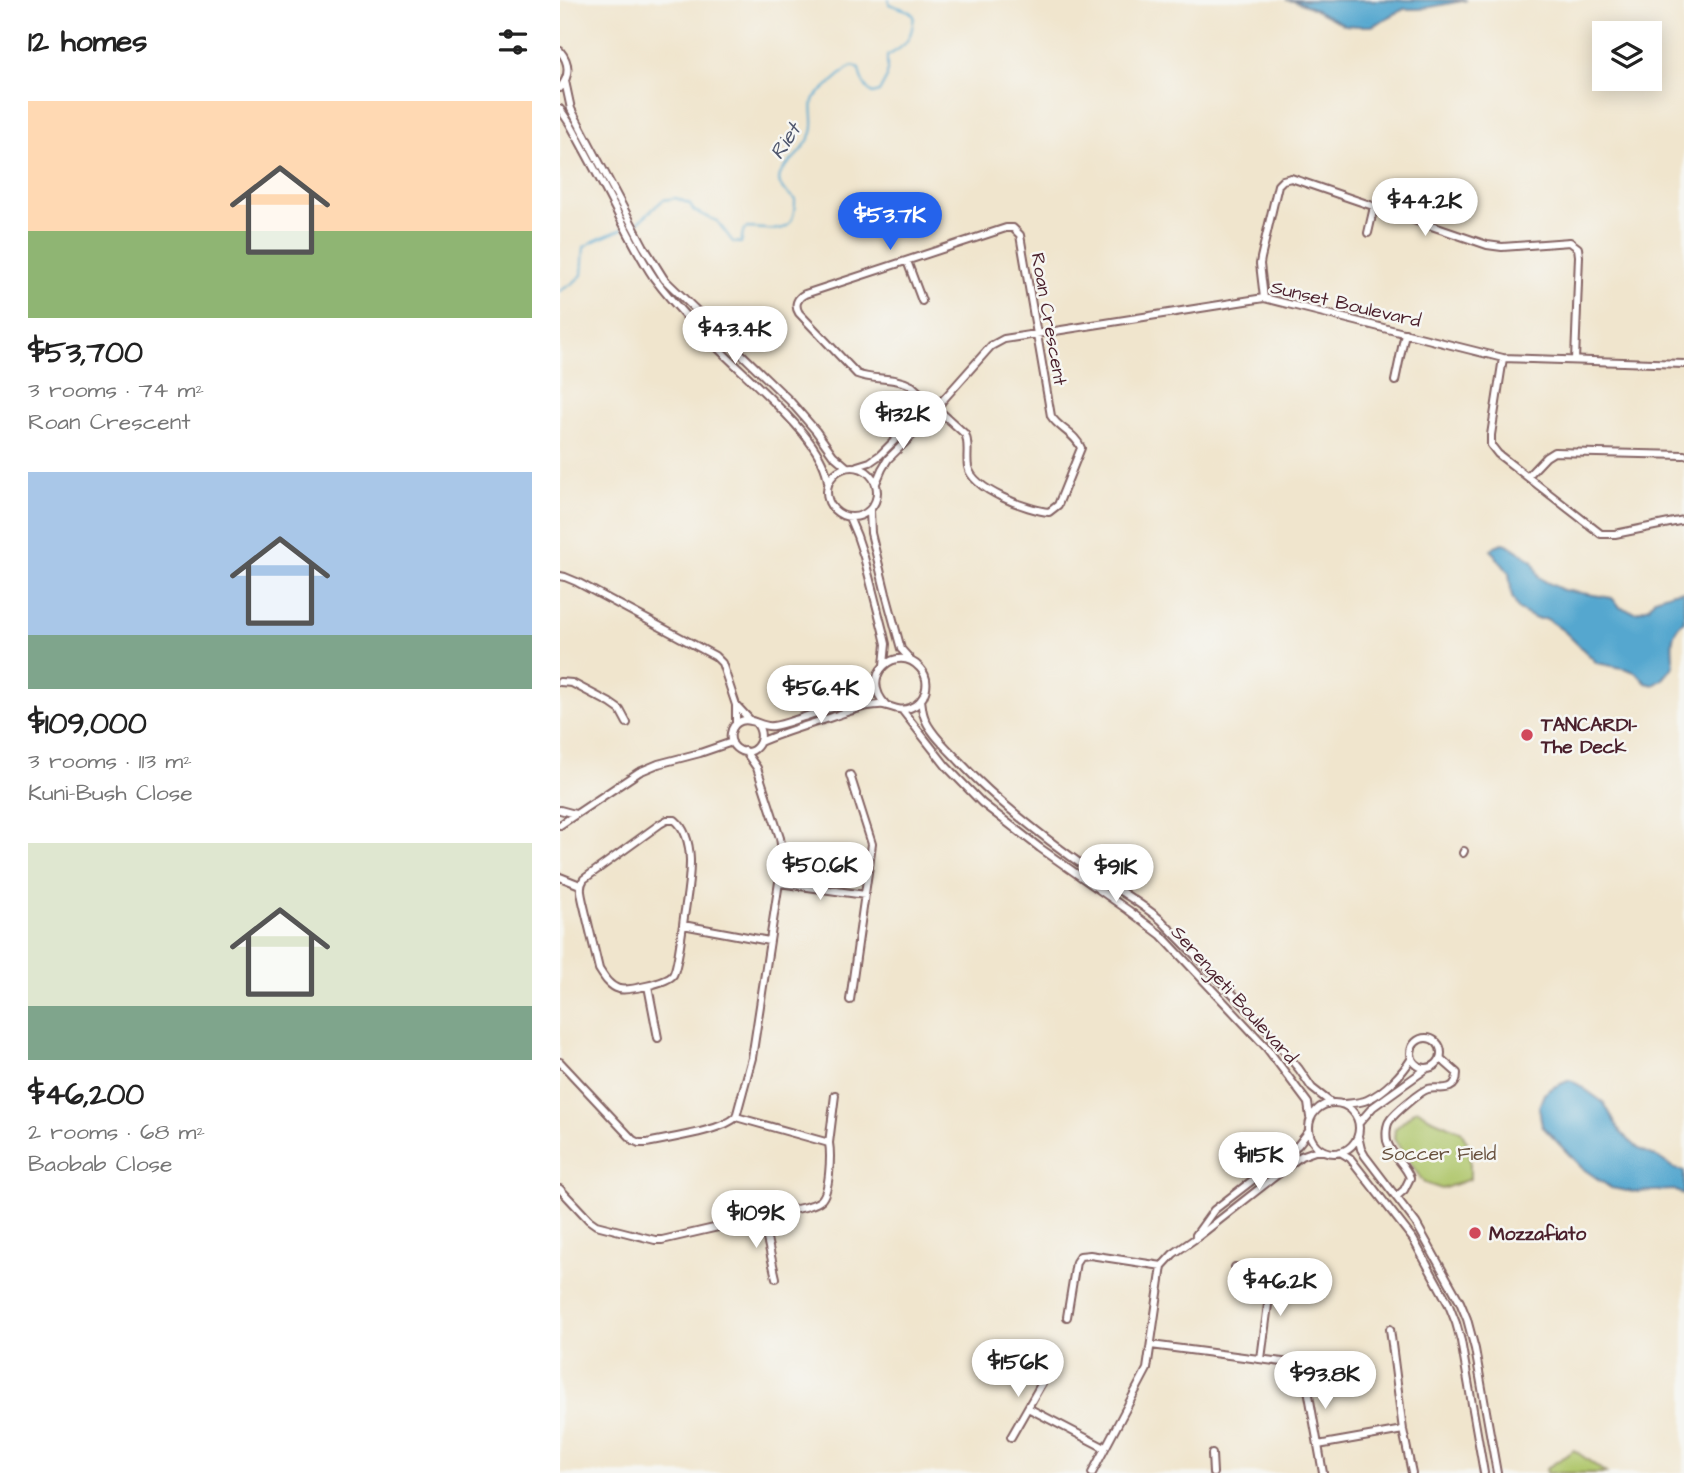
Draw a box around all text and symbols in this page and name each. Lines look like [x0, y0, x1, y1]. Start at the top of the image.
text: 12 homes [28, 21, 147, 63]
map controls [1592, 21, 1662, 91]
button: layers [1592, 21, 1662, 91]
icon: filters [494, 23, 532, 61]
water label: Riet [763, 115, 809, 165]
icon: home [217, 147, 343, 273]
pin: $44.2K [1368, 178, 1482, 238]
text: $44.2K [1388, 185, 1462, 217]
pin: $53.7K [833, 192, 947, 252]
text: $53.7K [854, 199, 926, 231]
street label: Roan Crescent [1024, 251, 1074, 388]
street label: Sunset Boulevard [1268, 274, 1424, 335]
pin: $43.4K [678, 306, 792, 366]
text: $43.4K [699, 313, 771, 345]
text: $53,700 [28, 332, 143, 374]
text: 3 rooms · 74 m² [28, 374, 204, 406]
pin: $132K [854, 392, 952, 451]
text: $132K [876, 398, 930, 430]
text: Roan Crescent [28, 406, 191, 438]
icon: home [217, 518, 343, 644]
pin: $56.4K [764, 666, 878, 725]
text: $56.4K [783, 672, 859, 704]
text: $109,000 [28, 703, 147, 745]
place label: TANCARDI- The Deck [1540, 712, 1637, 761]
marker: TANCARDI- The Deck [1519, 727, 1535, 743]
text: 3 rooms · 113 m² [28, 745, 192, 777]
text: Kuni-Bush Close [28, 777, 193, 809]
pin: $50.6K [763, 842, 877, 902]
pin: $91K [1075, 844, 1157, 904]
text: $50.6K [782, 849, 858, 881]
text: $91K [1095, 851, 1137, 883]
icon: home [217, 889, 343, 1015]
street label: Serengeti Boulevard [1164, 920, 1304, 1071]
text: $46,200 [28, 1074, 144, 1116]
text: 2 rooms · 68 m² [28, 1116, 205, 1148]
pin: $115K [1210, 1132, 1308, 1192]
text: $115K [1235, 1139, 1283, 1171]
park label: Soccer Field [1382, 1141, 1496, 1168]
text: Baobab Close [28, 1148, 173, 1180]
pin: $109K [707, 1190, 805, 1250]
text: $109K [727, 1197, 785, 1229]
place label: Mozzafiato [1489, 1221, 1586, 1248]
marker: Mozzafiato [1467, 1225, 1483, 1241]
pin: $46.2K [1223, 1258, 1337, 1318]
text: $46.2K [1243, 1265, 1317, 1297]
pin: $156K [969, 1340, 1067, 1399]
text: $156K [988, 1346, 1048, 1378]
pin: $93.8K [1268, 1352, 1382, 1411]
text: $93.8K [1290, 1358, 1360, 1390]

